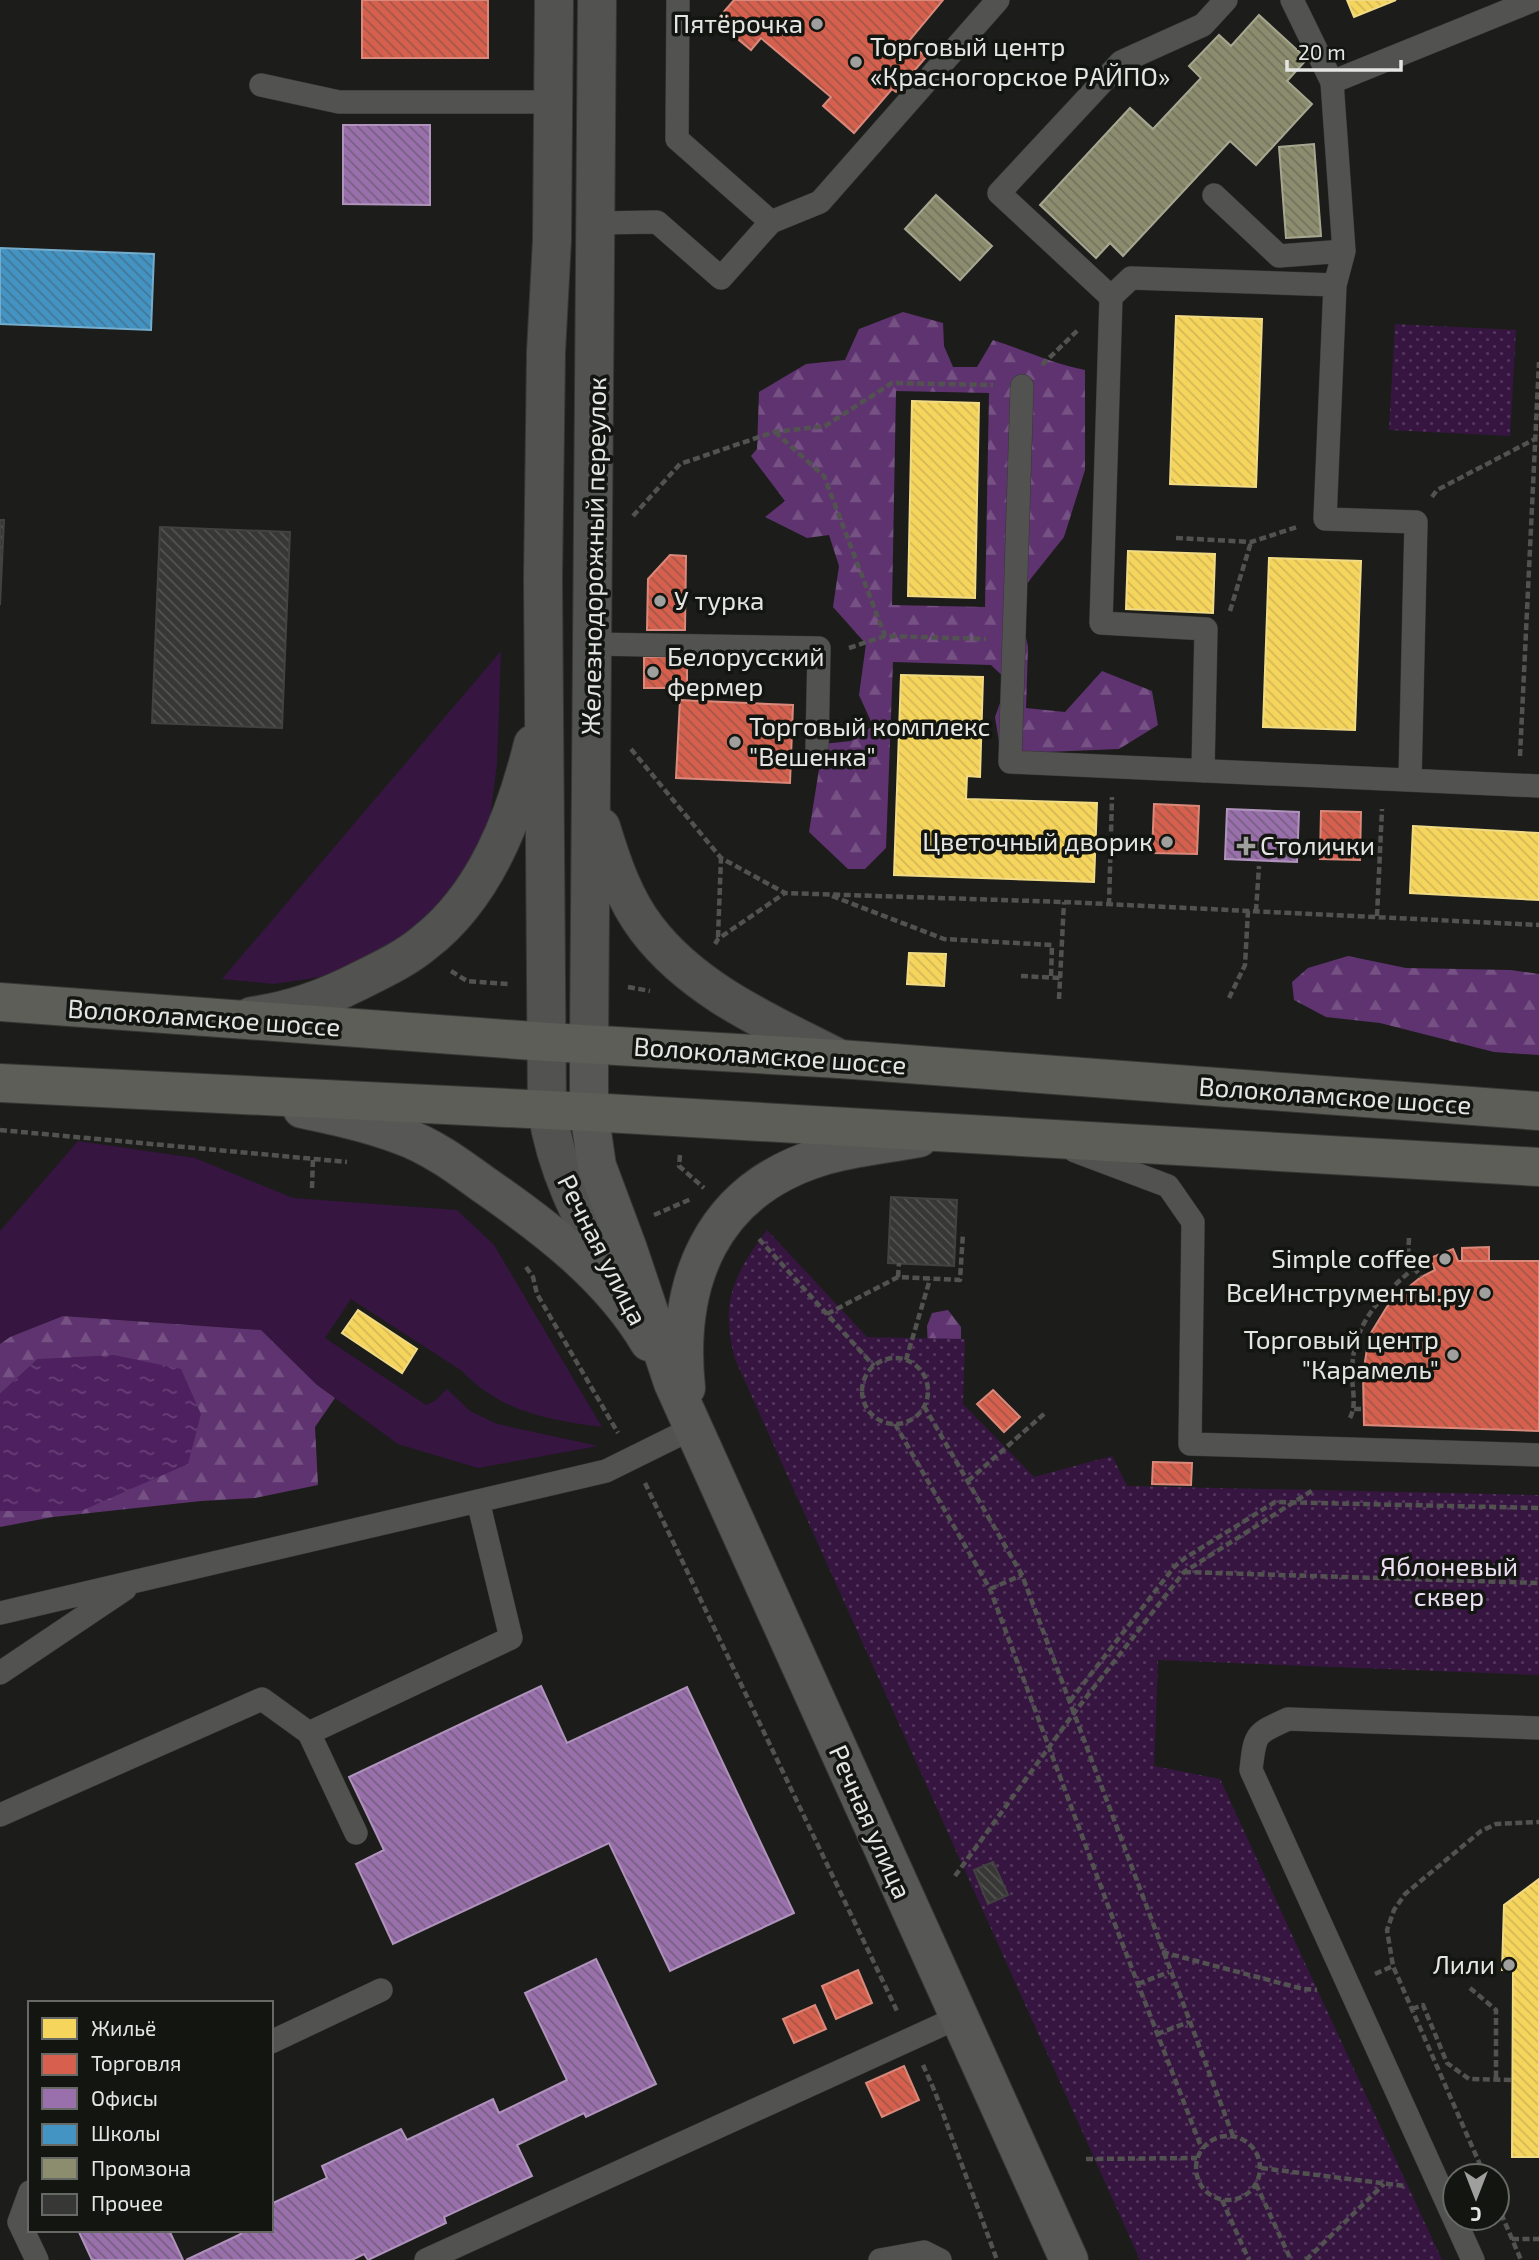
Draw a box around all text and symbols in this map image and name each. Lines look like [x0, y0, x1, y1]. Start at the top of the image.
place label: Пятёрочка [673, 7, 803, 38]
marker: Пятёрочка [809, 16, 825, 32]
scale bar [1287, 28, 1401, 72]
place label: Торговый центр «Красногорское РАЙПО» [870, 30, 1170, 91]
text: 20 m [1298, 39, 1346, 64]
marker: Торговый центр «Красногорское РАЙПО» [848, 54, 864, 70]
street label: Железнодорожный переулок [574, 376, 612, 735]
place label: У турка [674, 584, 764, 616]
marker: У турка [652, 593, 668, 609]
place label: Белорусский фермер [667, 640, 825, 701]
marker: Белорусский фермер [645, 664, 661, 680]
place label: Торговый комплекс "Вешенка" [749, 710, 990, 771]
marker: Торговый комплекс "Вешенка" [727, 734, 743, 750]
place label: Цветочный дворик [922, 825, 1153, 856]
place label: Столички [1260, 829, 1375, 860]
marker: Цветочный дворик [1159, 834, 1175, 850]
marker: Столички [1238, 838, 1254, 854]
street label: Волоколамское шоссе [67, 992, 342, 1041]
street label: Волоколамское шоссе [633, 1030, 908, 1079]
street label: Волоколамское шоссе [1198, 1070, 1473, 1119]
street label: Речная улица [551, 1169, 655, 1330]
place label: Simple coffee [1271, 1242, 1431, 1273]
marker: Simple coffee [1437, 1251, 1453, 1267]
place label: ВсеИнструменты.ру [1226, 1276, 1471, 1308]
marker: ВсеИнструменты.ру [1477, 1285, 1493, 1301]
place label: Торговый центр "Карамель" [1244, 1323, 1439, 1384]
marker: Торговый центр "Карамель" [1445, 1347, 1461, 1363]
park label: Яблоневый сквер [1380, 1550, 1518, 1611]
street label: Речная улица [823, 1740, 919, 1904]
place label: Лили [1433, 1948, 1495, 1979]
marker: Лили [1501, 1957, 1517, 1973]
legend [28, 2001, 273, 2232]
text: Жильё [91, 2015, 156, 2040]
text: Торговля [91, 2050, 181, 2075]
text: Офисы [91, 2085, 158, 2110]
text: Школы [91, 2120, 160, 2145]
text: Промзона [91, 2155, 191, 2180]
north arrow [1441, 2162, 1511, 2232]
text: Прочее [91, 2190, 163, 2215]
text: С [1470, 2203, 1482, 2226]

